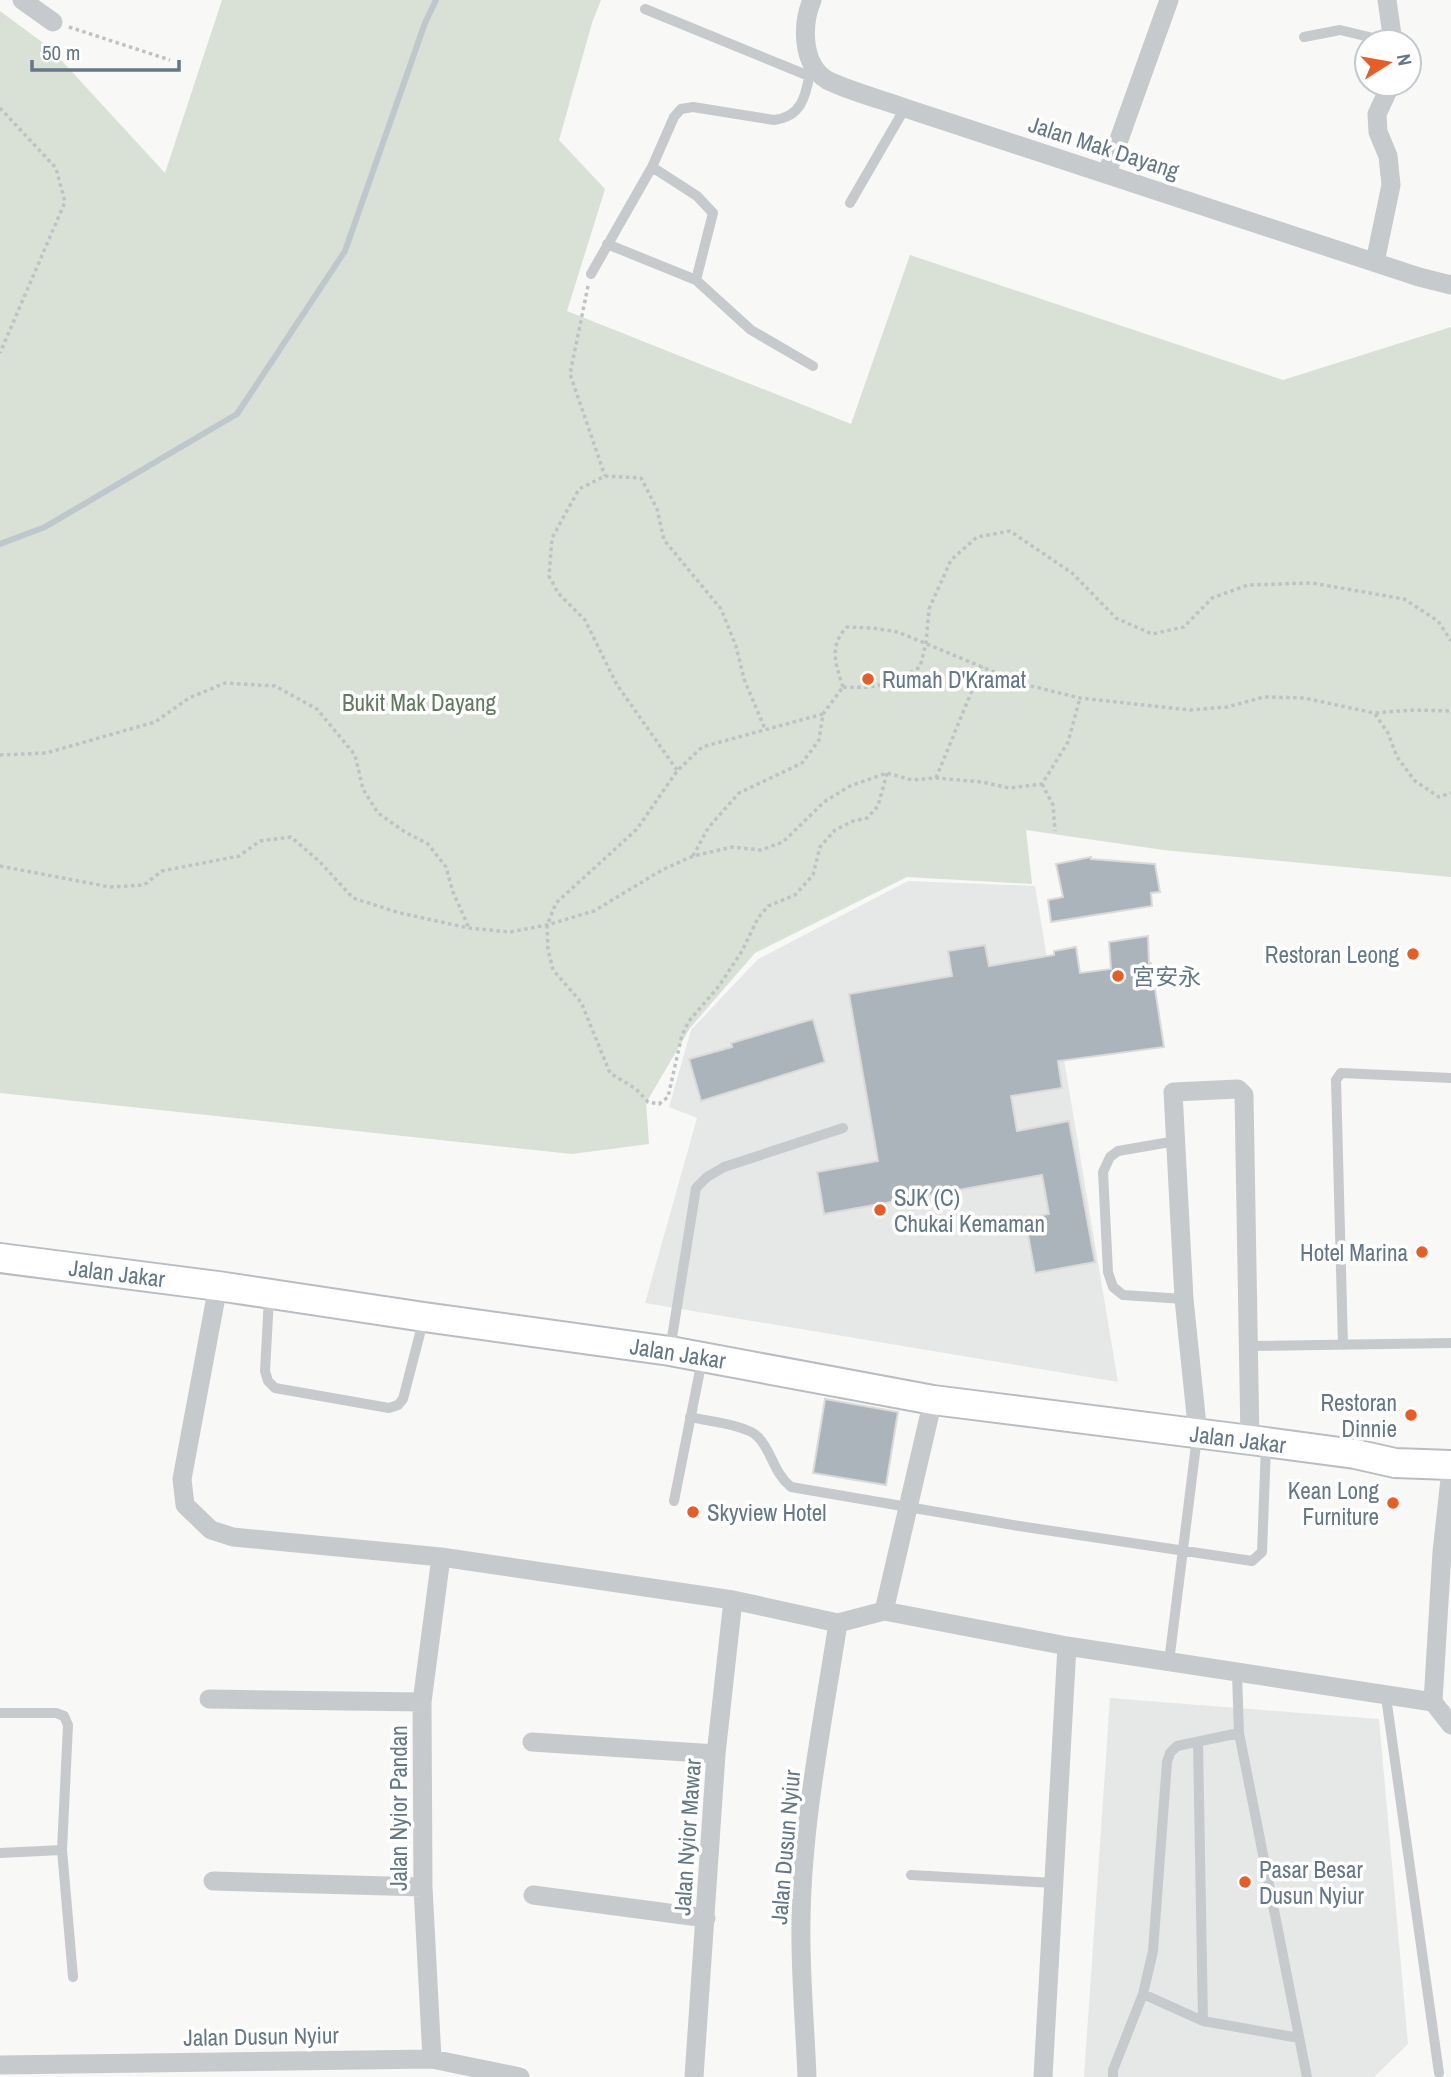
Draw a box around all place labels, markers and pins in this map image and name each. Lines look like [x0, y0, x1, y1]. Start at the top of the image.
place label: Rumah D'Kramat [882, 664, 1026, 695]
marker: Rumah D'Kramat [860, 671, 876, 687]
place label: Restoran Leong [1265, 939, 1399, 970]
marker: Restoran Leong [1405, 946, 1421, 962]
place label: 宮安永 [1132, 961, 1201, 992]
marker: 宮安永 [1110, 968, 1126, 984]
place label: SJK (C) Chukai Kemaman [894, 1182, 1045, 1239]
marker: SJK (C) Chukai Kemaman [872, 1202, 888, 1218]
place label: Hotel Marina [1300, 1237, 1409, 1268]
marker: Hotel Marina [1414, 1244, 1430, 1260]
place label: Restoran Dinnie [1320, 1387, 1397, 1444]
marker: Restoran Dinnie [1403, 1407, 1419, 1423]
place label: Kean Long Furniture [1288, 1475, 1380, 1532]
marker: Kean Long Furniture [1385, 1495, 1401, 1511]
place label: Skyview Hotel [707, 1497, 827, 1528]
marker: Skyview Hotel [685, 1504, 701, 1520]
place label: Pasar Besar Dusun Nyiur [1259, 1854, 1365, 1911]
marker: Pasar Besar Dusun Nyiur [1237, 1874, 1253, 1890]

